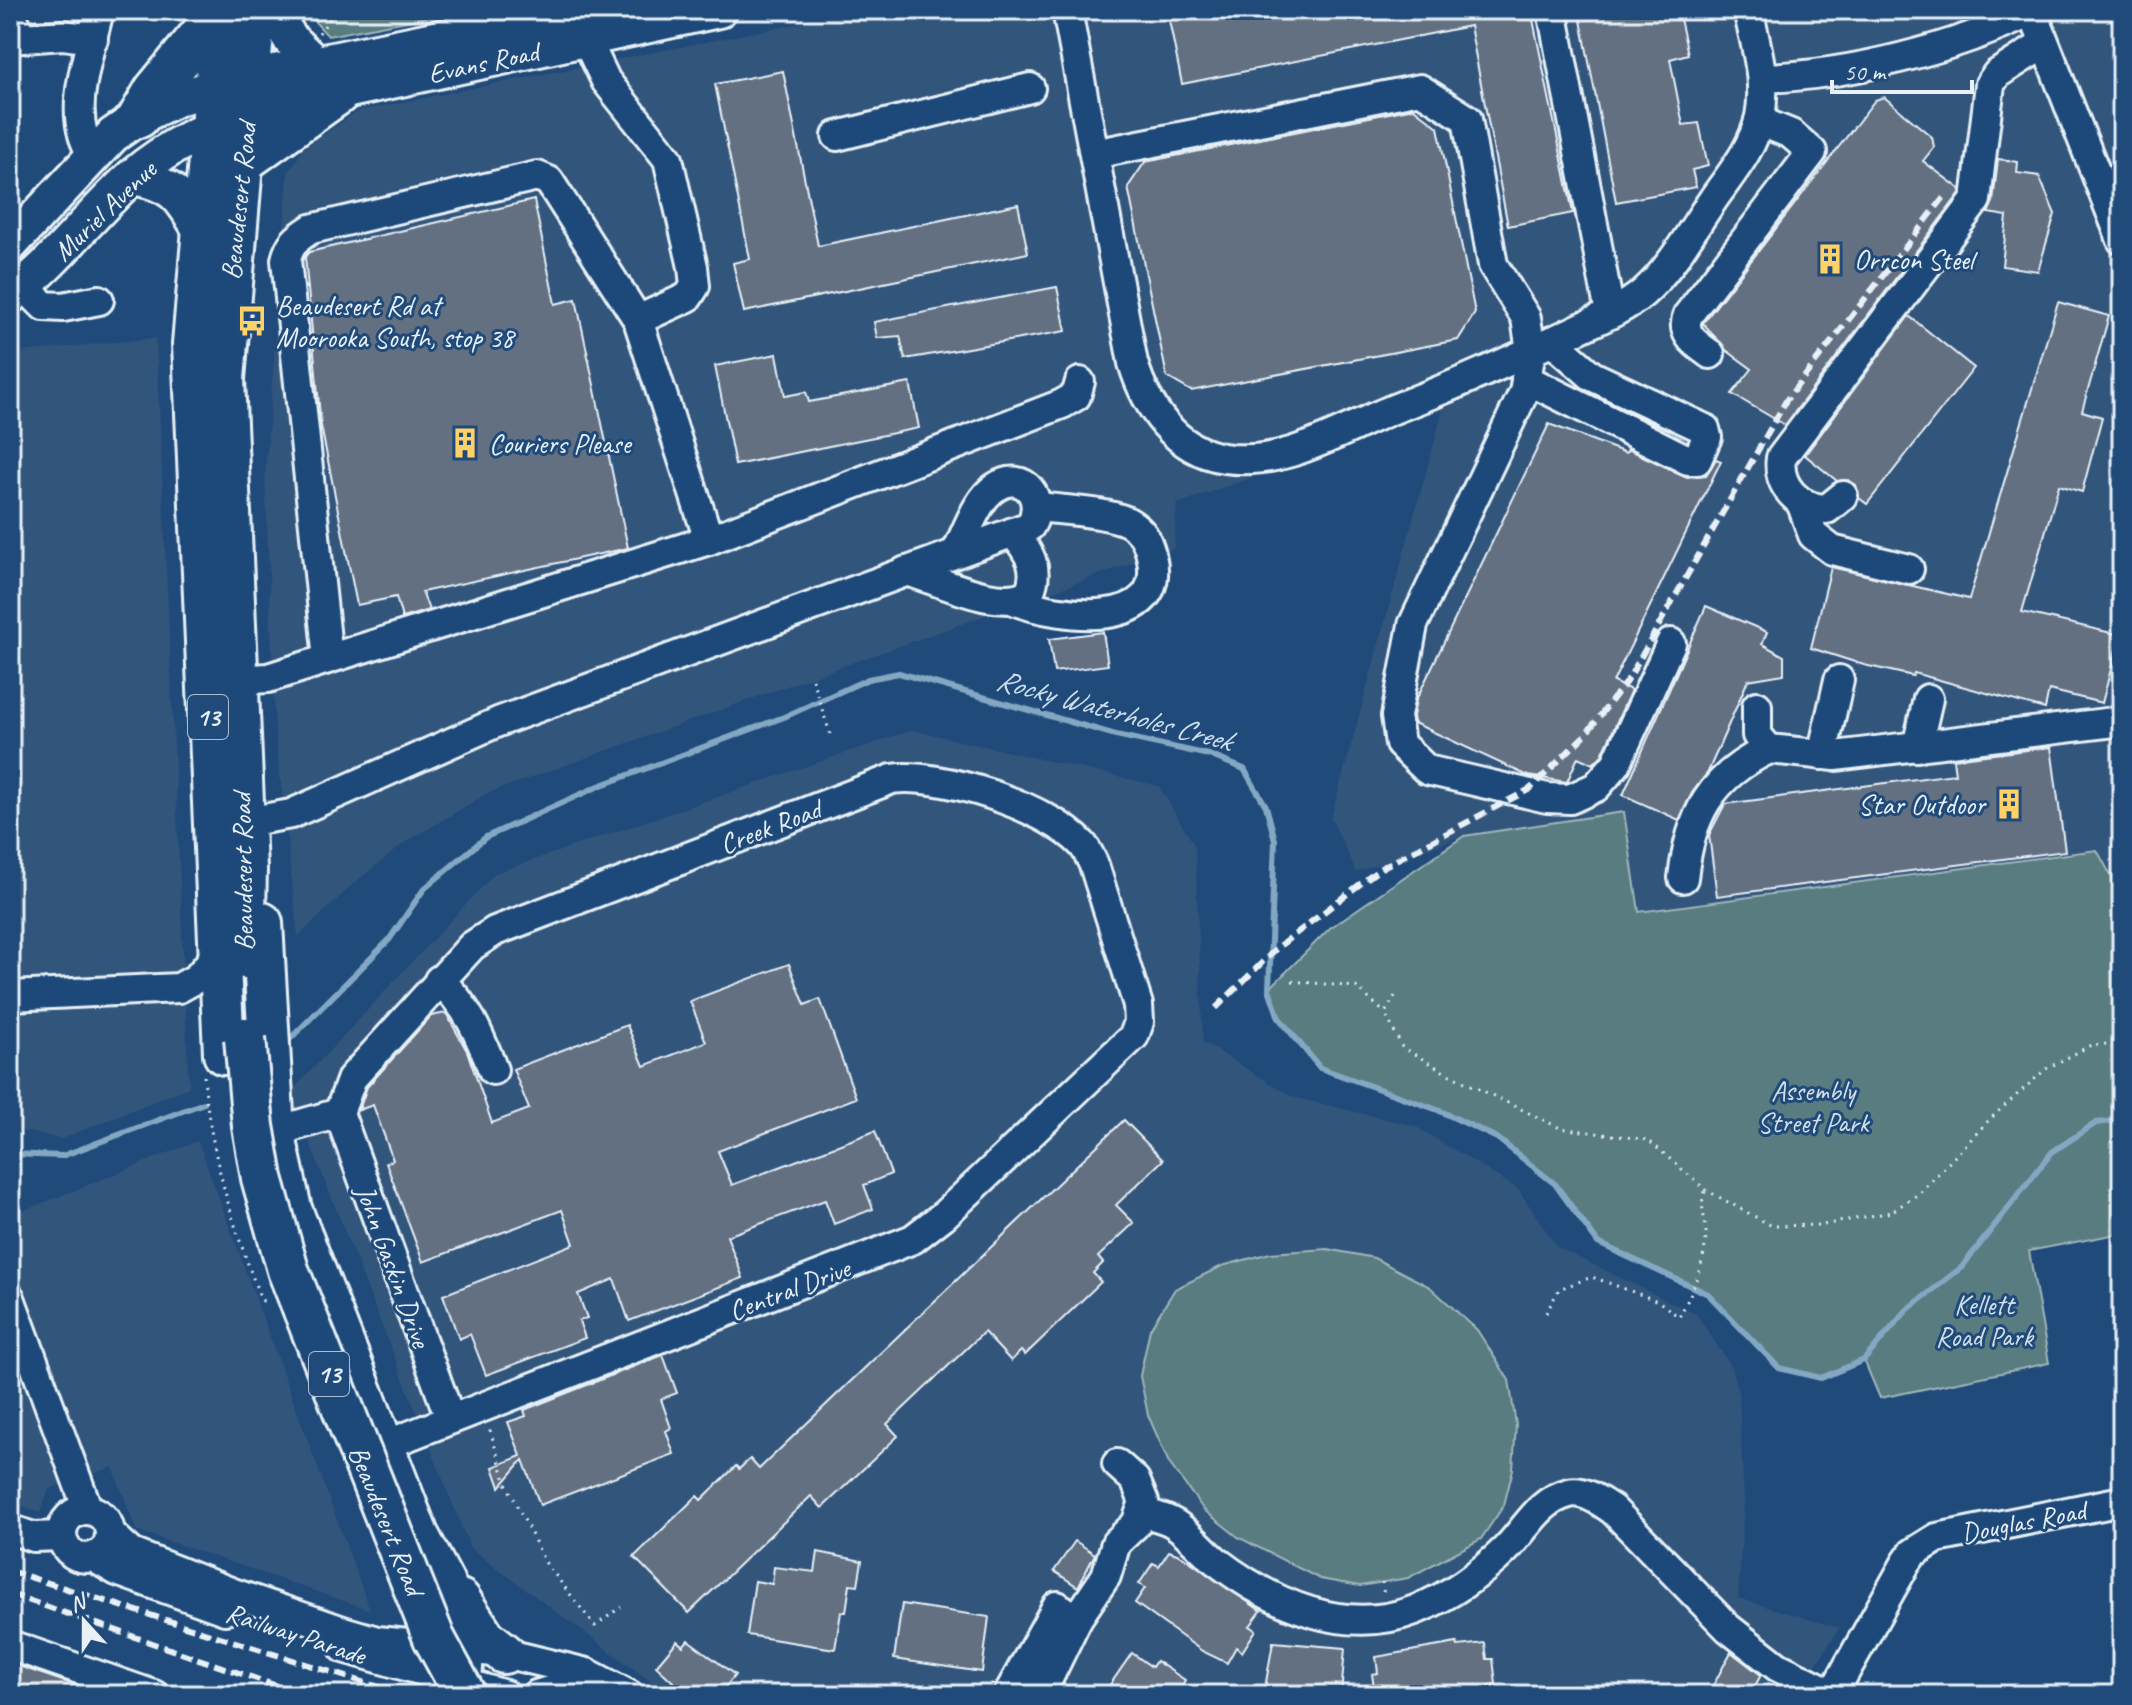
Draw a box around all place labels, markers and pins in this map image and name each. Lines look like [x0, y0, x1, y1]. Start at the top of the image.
building icon: Orrcon Steel [1813, 242, 1847, 276]
place label: Orrcon Steel [1854, 242, 1979, 277]
place label: Beaudesert Rd at Moorooka South, stop 38 [276, 288, 516, 355]
bus stop icon: Beaudesert Rd at Moorooka South, stop 38 [235, 304, 269, 338]
building icon: Couriers Please [448, 426, 482, 460]
place label: Couriers Please [489, 426, 632, 461]
place label: Star Outdoor [1858, 787, 1987, 822]
building icon: Star Outdoor [1992, 787, 2026, 821]

